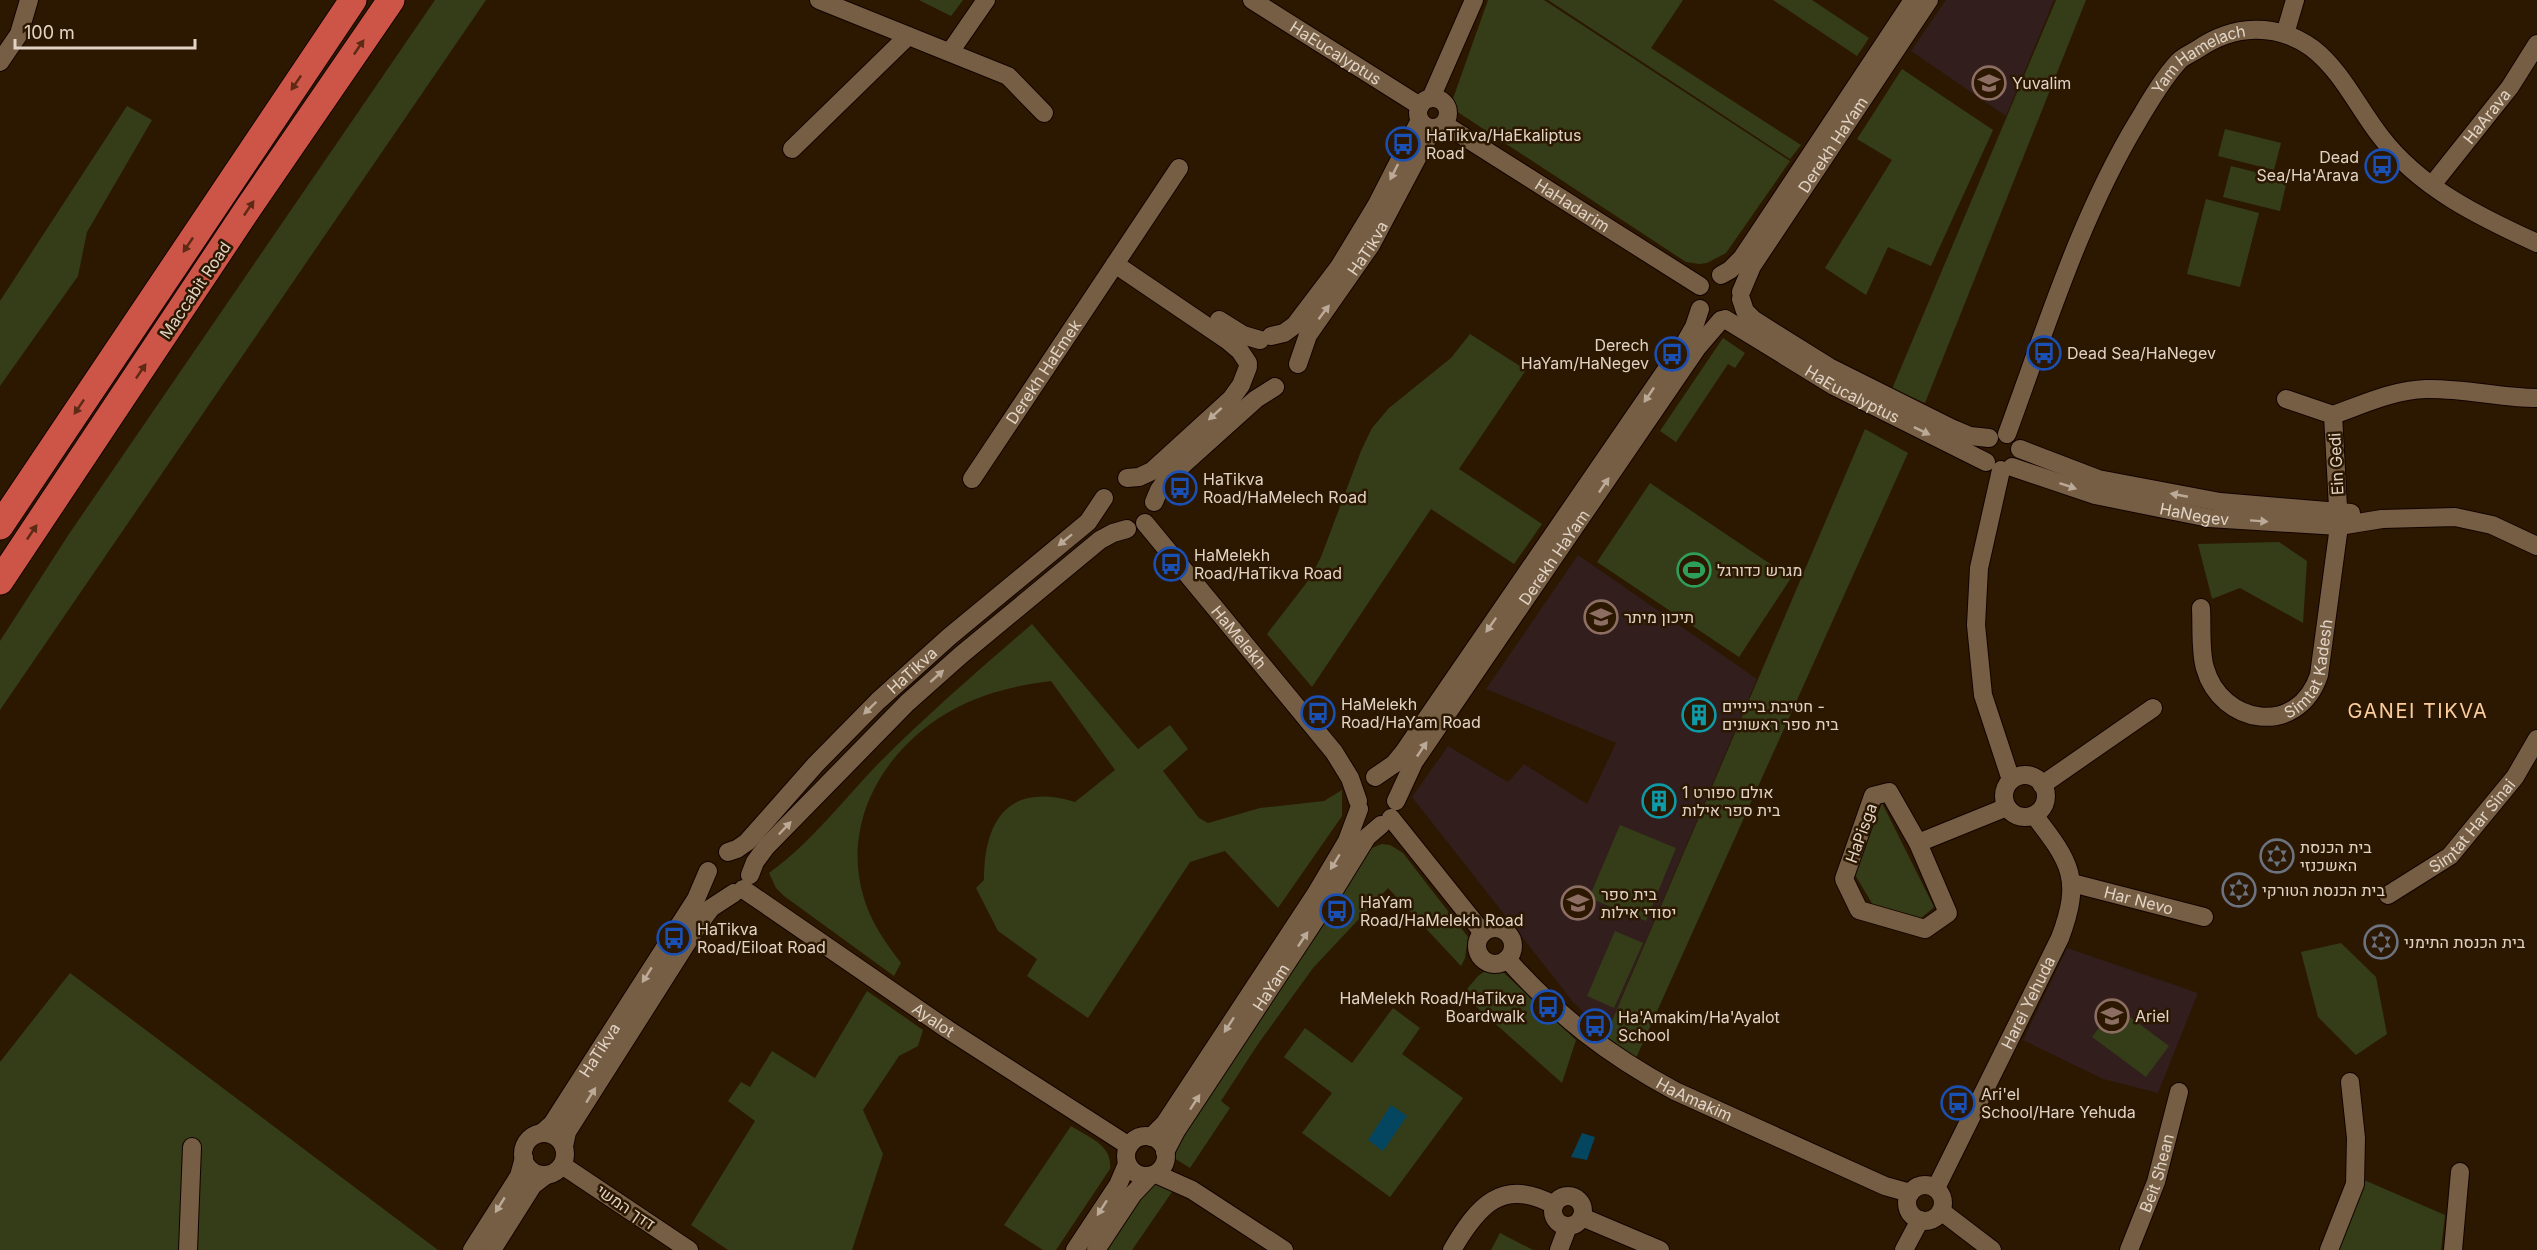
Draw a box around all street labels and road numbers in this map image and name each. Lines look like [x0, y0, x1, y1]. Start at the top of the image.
street label: HaEucalyptus [1286, 17, 1385, 89]
street label: Yam Hamelach [2147, 20, 2247, 98]
street label: HaArava [2459, 85, 2515, 148]
street label: Derekh HaYam [1794, 93, 1872, 196]
street label: HaHadarim [1531, 174, 1614, 236]
street label: HaTikva [1343, 218, 1392, 279]
street label: Maccabit Road [155, 238, 235, 342]
street label: Derekh HaEmek [1002, 315, 1086, 428]
street label: HaEucalyptus [1801, 361, 1903, 427]
street label: Ein Gedi [2324, 432, 2348, 496]
street label: HaNegev [2158, 498, 2230, 529]
street label: Derekh HaYam [1514, 506, 1594, 609]
street label: HaMelekh [1207, 601, 1271, 673]
street label: Simtat Kadesh [2281, 618, 2336, 723]
street label: HaTikva [883, 643, 941, 698]
street label: Simtat Har Sinai [2425, 775, 2519, 877]
street label: HaPisga [1841, 800, 1881, 866]
street label: Har Nevo [2102, 882, 2176, 919]
street label: Harei Yehuda [1997, 953, 2059, 1052]
street label: HaYam [1248, 960, 1294, 1015]
street label: Ayalot [909, 998, 958, 1041]
street label: HaTikva [575, 1019, 624, 1081]
street label: HaAmakim [1653, 1073, 1736, 1126]
street label: Beit Shean [2135, 1132, 2178, 1215]
street label: דדך המשי [593, 1180, 659, 1234]

